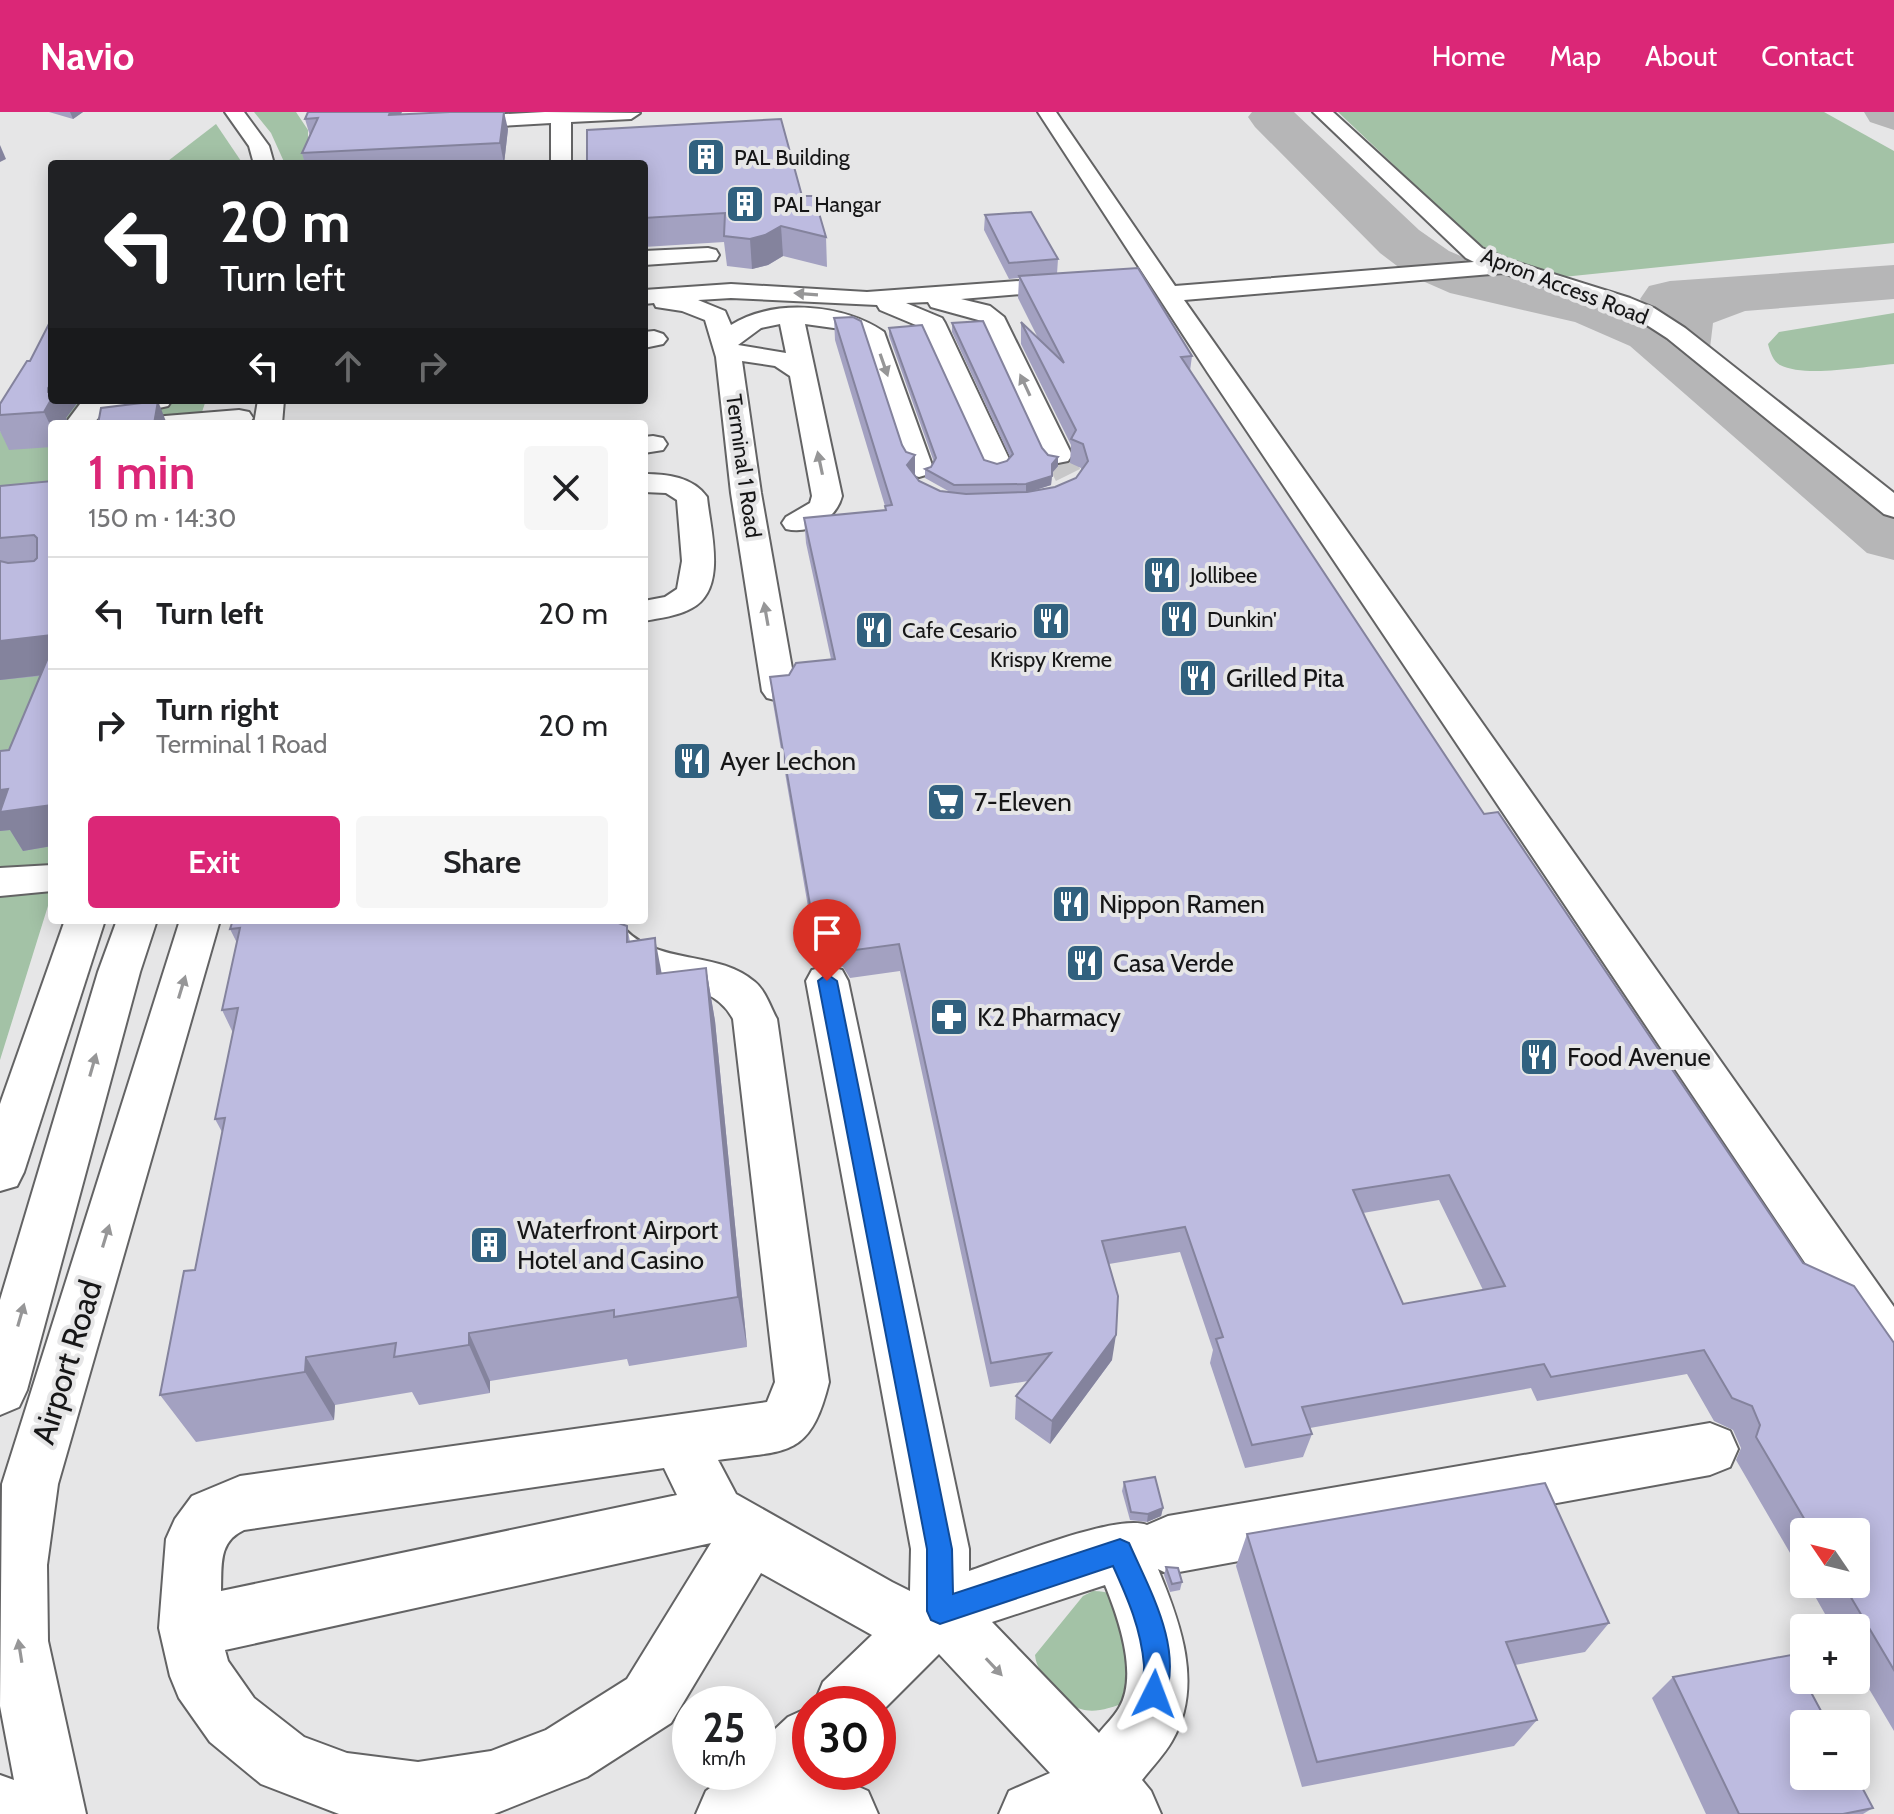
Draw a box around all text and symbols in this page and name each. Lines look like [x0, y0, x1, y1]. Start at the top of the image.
text: Navio [40, 33, 134, 80]
text: Home [1432, 39, 1505, 73]
text: Map [1549, 39, 1601, 73]
text: About [1645, 39, 1717, 73]
text: Contact [1761, 39, 1854, 73]
building icon: PAL Building [685, 136, 727, 178]
place label: PAL Building [734, 144, 851, 171]
building icon: PAL Hangar [724, 183, 766, 225]
text: 20 m [220, 188, 350, 256]
place label: PAL Hangar [773, 191, 881, 218]
icon: left [88, 192, 192, 296]
street label: Apron Access Road [1477, 242, 1652, 331]
text: Turn left [220, 256, 345, 300]
one-way arrow [793, 287, 818, 300]
icon: left [242, 344, 286, 388]
icon: ahead [326, 344, 370, 388]
icon: right [410, 344, 454, 388]
one-way arrow [878, 353, 890, 377]
one-way arrow [1018, 373, 1032, 396]
street label: Terminal 1 Road [720, 392, 767, 540]
text: 1 min [88, 443, 195, 501]
button: close [524, 446, 608, 530]
one-way arrow [813, 450, 826, 475]
text: 150 m · 14:30 [88, 502, 236, 534]
restaurant icon: Jollibee [1141, 554, 1183, 596]
place label: Jollibee [1189, 562, 1257, 589]
icon: left [88, 591, 132, 635]
text: Turn left [156, 595, 264, 632]
text: 20 m [538, 595, 608, 632]
restaurant icon: Dunkin' [1158, 598, 1200, 640]
restaurant icon: Krispy Kreme [1030, 600, 1072, 642]
one-way arrow [759, 601, 771, 626]
place label: Dunkin' [1207, 606, 1277, 633]
restaurant icon: Cafe Cesario [853, 609, 895, 651]
place label: Cafe Cesario [902, 617, 1017, 644]
place label: Krispy Kreme [990, 646, 1112, 673]
restaurant icon: Grilled Pita [1177, 657, 1219, 699]
place label: Grilled Pita [1226, 662, 1345, 694]
text: Turn right [156, 691, 279, 728]
icon: right [88, 703, 132, 747]
text: 20 m [538, 707, 608, 744]
text: Terminal 1 Road [156, 728, 327, 760]
restaurant icon: Ayer Lechon [671, 740, 713, 782]
place label: Ayer Lechon [720, 745, 856, 777]
supermarket icon: 7-Eleven [925, 781, 967, 823]
place label: 7-Eleven [974, 786, 1072, 818]
button: Exit [88, 816, 340, 908]
button: Share [356, 816, 608, 908]
restaurant icon: Nippon Ramen [1050, 883, 1092, 925]
place label: Nippon Ramen [1099, 888, 1265, 920]
pin [793, 899, 861, 981]
icon: arrive [805, 911, 849, 955]
restaurant icon: Casa Verde [1064, 942, 1106, 984]
place label: Casa Verde [1113, 947, 1234, 979]
one-way arrow [176, 974, 189, 998]
pharmacy icon: K2 Pharmacy [928, 996, 970, 1038]
place label: K2 Pharmacy [977, 1001, 1121, 1033]
restaurant icon: Food Avenue [1518, 1036, 1560, 1078]
place label: Food Avenue [1567, 1041, 1711, 1073]
one-way arrow [87, 1052, 99, 1077]
place label: Waterfront Airport Hotel and Casino [517, 1214, 718, 1276]
one-way arrow [100, 1223, 113, 1247]
building icon: Waterfront Airport Hotel and Casino [468, 1224, 510, 1266]
street label: Airport Road [23, 1275, 110, 1449]
one-way arrow [16, 1302, 28, 1327]
north arrow [1790, 1518, 1870, 1598]
map controls [1790, 1518, 1870, 1790]
button: + [1790, 1614, 1870, 1694]
one-way arrow [14, 1638, 26, 1663]
position arrow [1112, 1652, 1196, 1736]
one-way arrow [985, 1658, 1003, 1677]
speed limit sign: 30 [792, 1686, 896, 1790]
text: 25 [703, 1703, 745, 1752]
button: − [1790, 1710, 1870, 1790]
text: km/h [702, 1746, 746, 1770]

